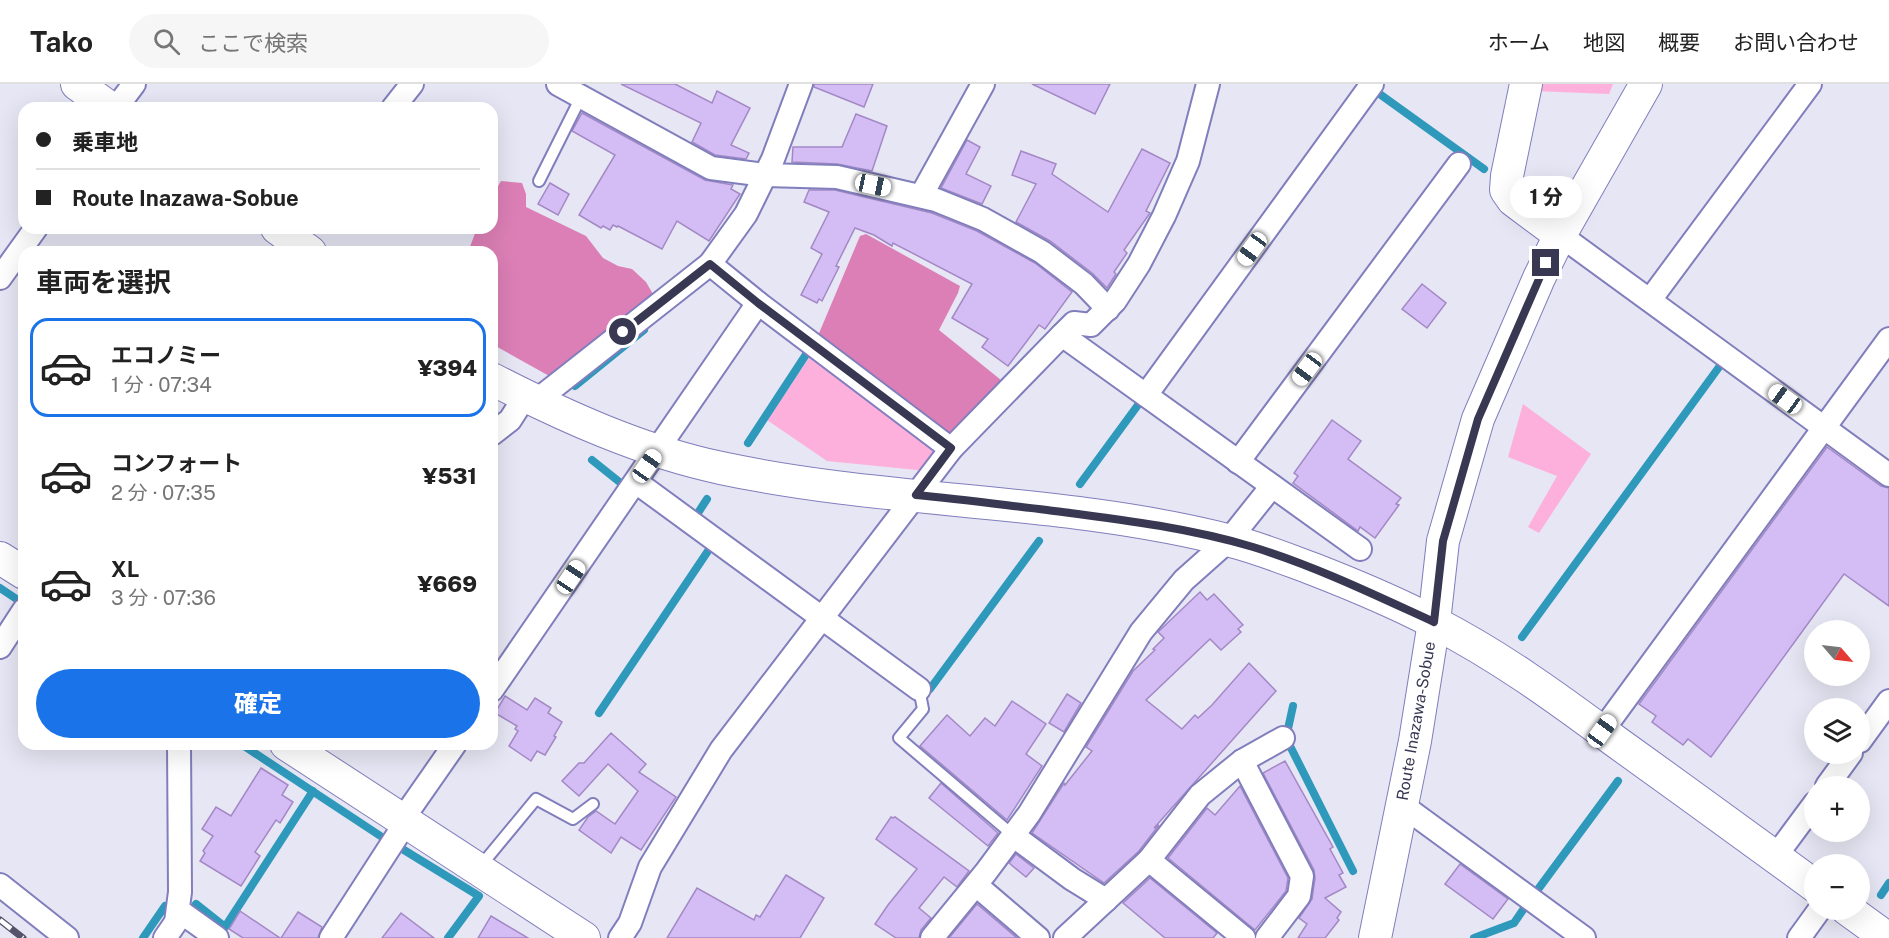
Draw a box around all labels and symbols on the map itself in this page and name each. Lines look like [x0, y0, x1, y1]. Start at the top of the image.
car [854, 172, 892, 198]
callout: 1 分 [1510, 176, 1582, 218]
car [1234, 229, 1270, 269]
route end [1532, 249, 1559, 276]
route start [609, 318, 636, 345]
car [1289, 349, 1325, 389]
car [1765, 381, 1805, 417]
car [629, 446, 665, 486]
car [553, 557, 589, 597]
north arrow [1804, 620, 1870, 686]
street label: Route Inazawa-Sobue [1393, 640, 1439, 802]
car [1584, 711, 1620, 751]

